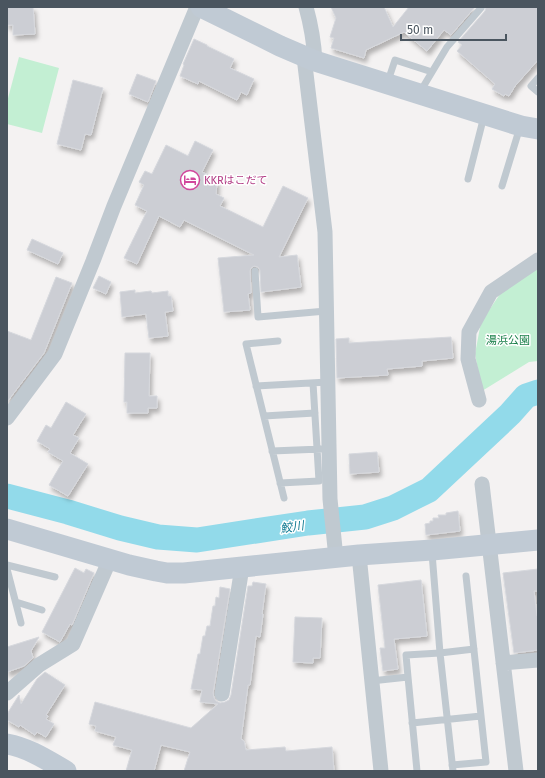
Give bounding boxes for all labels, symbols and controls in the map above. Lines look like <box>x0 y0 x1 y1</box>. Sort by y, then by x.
scale bar <box>401 16 506 42</box>
text: 50 m <box>407 23 433 37</box>
hotel icon: KKRはこだて <box>179 169 201 191</box>
place label: KKRはこだて <box>204 174 268 187</box>
park label: 湯浜公園 <box>486 334 530 347</box>
water label: 鮫川 <box>279 518 307 536</box>

